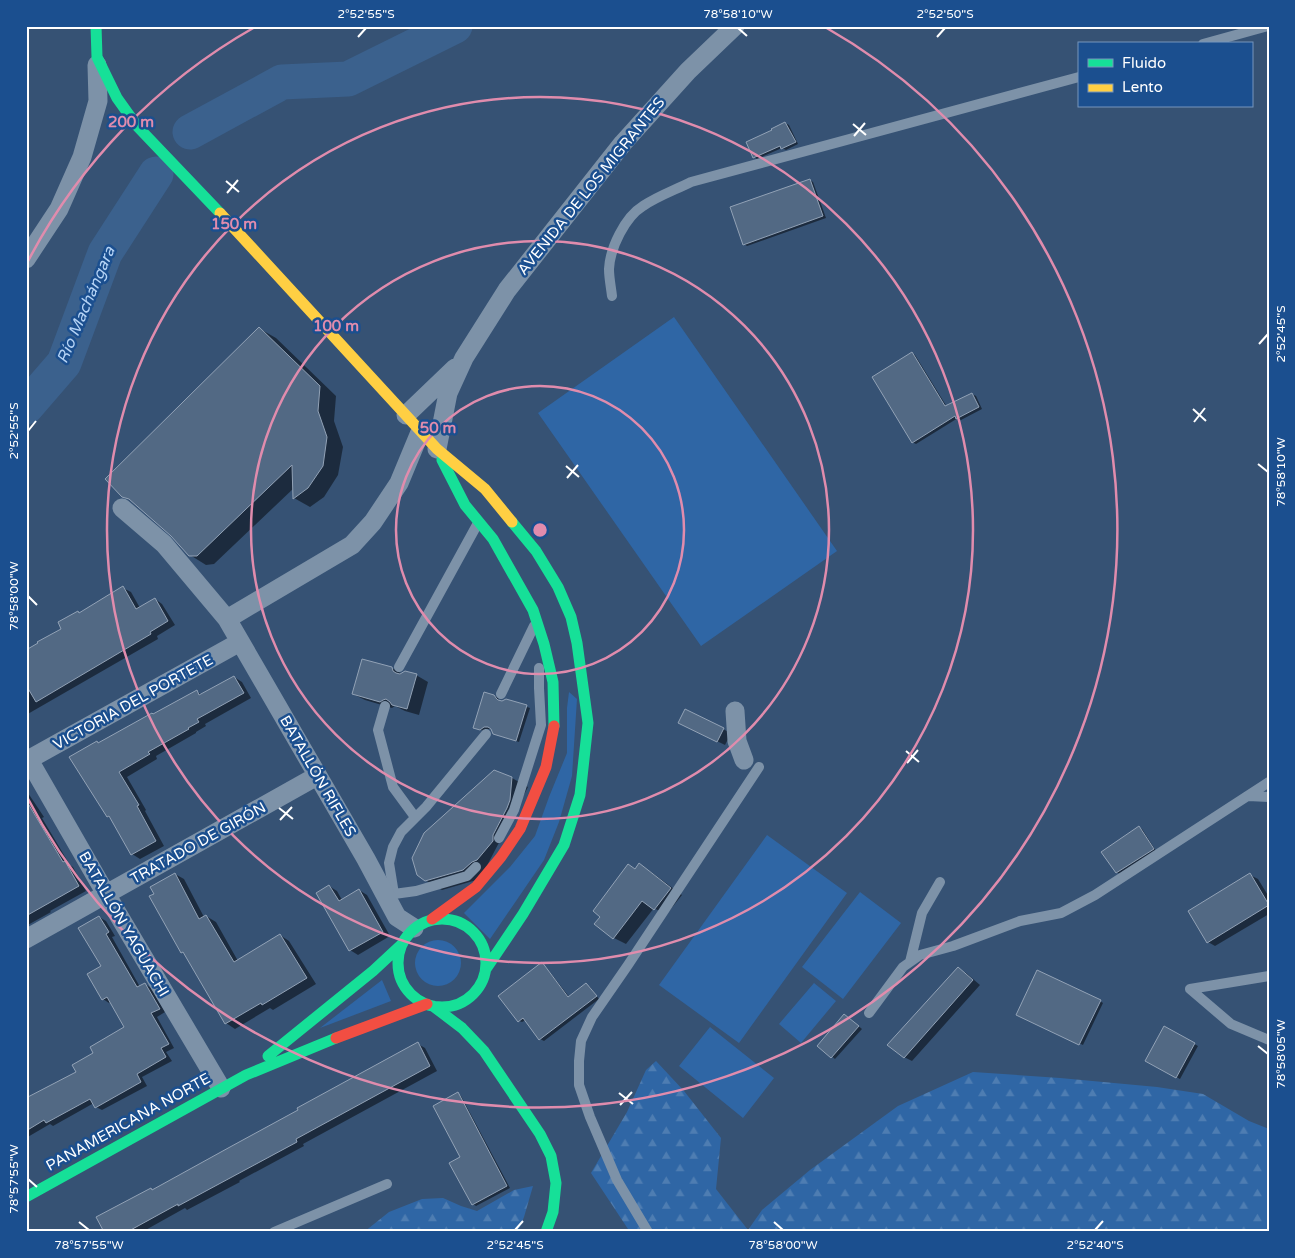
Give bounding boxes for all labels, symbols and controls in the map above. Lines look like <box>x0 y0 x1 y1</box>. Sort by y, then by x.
text: 2°52'55"S <box>337 7 395 21</box>
text: 78°58'10"W <box>703 7 773 21</box>
text: 2°52'50"S <box>916 7 974 21</box>
legend <box>1078 42 1252 108</box>
text: Fluido <box>1122 54 1166 72</box>
text: Lento <box>1122 78 1163 96</box>
street label: AVENIDA DE LOS MIGRANTES <box>514 93 668 279</box>
text: 200 m <box>108 113 154 131</box>
text: 150 m <box>211 215 257 233</box>
water label: Río Machángara <box>52 243 120 366</box>
text: 2°52'45"S <box>1274 305 1288 363</box>
text: 100 m <box>313 317 359 335</box>
text: 2°52'55"S <box>7 402 21 460</box>
text: 50 m <box>420 419 456 437</box>
text: 78°58'10"W <box>1274 437 1288 507</box>
centre of rings <box>531 521 549 539</box>
text: 78°58'00"W <box>7 561 21 631</box>
street label: VICTORIA DEL PORTETE <box>50 651 216 753</box>
street label: BATALLÓN RIFLES <box>276 712 360 840</box>
street label: TRATADO DE GIRÓN <box>127 798 269 888</box>
street label: BATALLÓN YAGUACHI <box>75 848 173 1000</box>
text: 78°58'05"W <box>1274 1019 1288 1089</box>
street label: PANAMERICANA NORTE <box>43 1069 213 1175</box>
text: 78°57'55"W <box>7 1144 21 1214</box>
text: 78°57'55"W <box>54 1238 124 1252</box>
text: 2°52'45"S <box>486 1238 544 1252</box>
text: 78°58'00"W <box>748 1238 818 1252</box>
text: 2°52'40"S <box>1066 1238 1124 1252</box>

